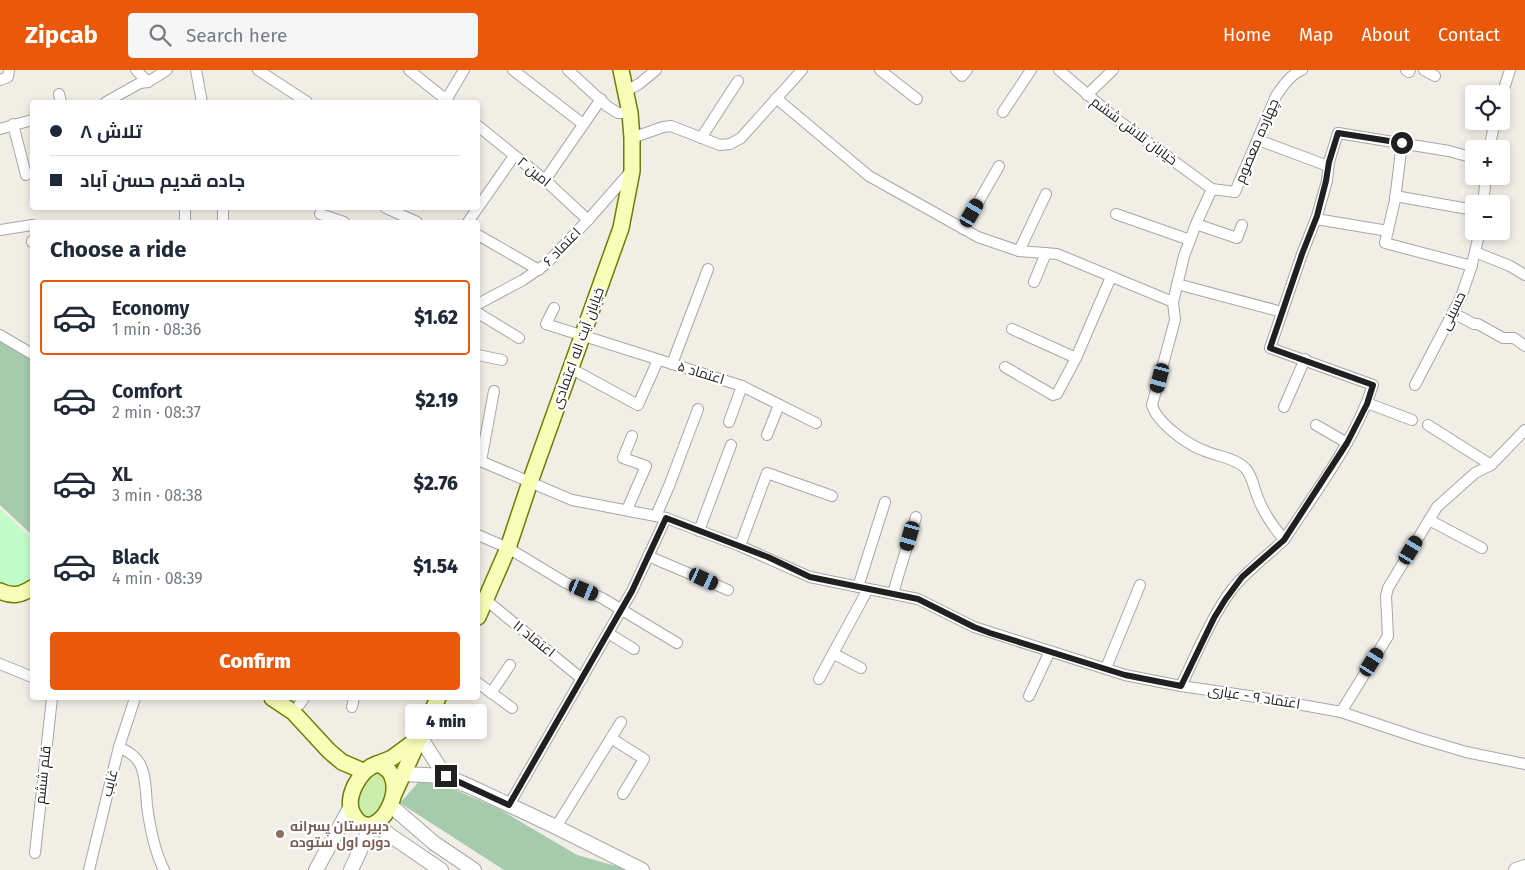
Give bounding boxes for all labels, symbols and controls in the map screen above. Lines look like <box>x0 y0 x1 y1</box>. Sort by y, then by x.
search box <box>128 13 478 58</box>
text: Zipcab <box>25 21 98 49</box>
icon: search <box>146 21 174 49</box>
text: Search here <box>186 24 287 47</box>
text: Home <box>1223 24 1271 46</box>
text: Map <box>1299 24 1333 46</box>
text: About <box>1361 24 1410 46</box>
text: Contact <box>1438 24 1500 46</box>
map controls <box>1465 85 1510 240</box>
button: locate <box>1465 85 1510 130</box>
street label: خیابان تلاش ششم <box>1087 93 1180 170</box>
street label: چهارده معصوم <box>1232 96 1283 186</box>
text: تلاش ۸ <box>80 120 142 143</box>
route start <box>1391 132 1413 154</box>
button: + <box>1465 140 1510 185</box>
street label: امین ۲ <box>514 154 554 190</box>
text: جاده قدیم حسن آباد <box>80 169 245 192</box>
button: − <box>1465 195 1510 240</box>
car <box>958 196 985 230</box>
street label: اعتماد ۶ <box>540 224 584 270</box>
text: Choose a ride <box>50 236 186 263</box>
street label: خیابان آیت اله اعتمادی <box>548 285 608 411</box>
street label: حسینی <box>1437 289 1469 333</box>
icon: car <box>52 295 97 340</box>
text: Economy <box>112 297 189 320</box>
text: $1.62 <box>414 306 458 329</box>
text: 1 min · 08:36 <box>112 320 201 339</box>
street label: اعتماد ۵ <box>676 358 726 388</box>
car <box>1148 362 1171 394</box>
icon: car <box>52 378 97 423</box>
text: Comfort <box>112 380 182 403</box>
text: $2.19 <box>415 389 458 412</box>
text: 2 min · 08:37 <box>112 403 201 422</box>
icon: car <box>52 461 97 506</box>
text: XL <box>112 463 133 486</box>
text: $2.76 <box>414 472 458 495</box>
text: 3 min · 08:38 <box>112 486 203 505</box>
car <box>898 520 921 552</box>
car <box>1396 533 1425 567</box>
icon: car <box>52 544 97 589</box>
text: Black <box>112 546 159 569</box>
text: $1.54 <box>413 555 458 578</box>
car <box>687 566 720 592</box>
text: 4 min · 08:39 <box>112 569 203 588</box>
car <box>567 577 600 603</box>
street label: اعتماد ۱۱ <box>510 617 558 661</box>
button: Confirm <box>50 632 460 690</box>
car <box>1357 645 1386 679</box>
street label: اعتماد ۹ - عیاری <box>1207 681 1301 713</box>
callout: 4 min <box>405 704 487 738</box>
text: 4 min <box>426 712 466 731</box>
street label: قلم ششم <box>31 745 56 805</box>
route end <box>435 765 457 787</box>
street label: غایب <box>98 768 122 798</box>
place label: دبیرستان پسرانه دوره اول ستوده <box>290 818 390 851</box>
marker: دبیرستان پسرانه دوره اول ستوده <box>274 828 286 840</box>

